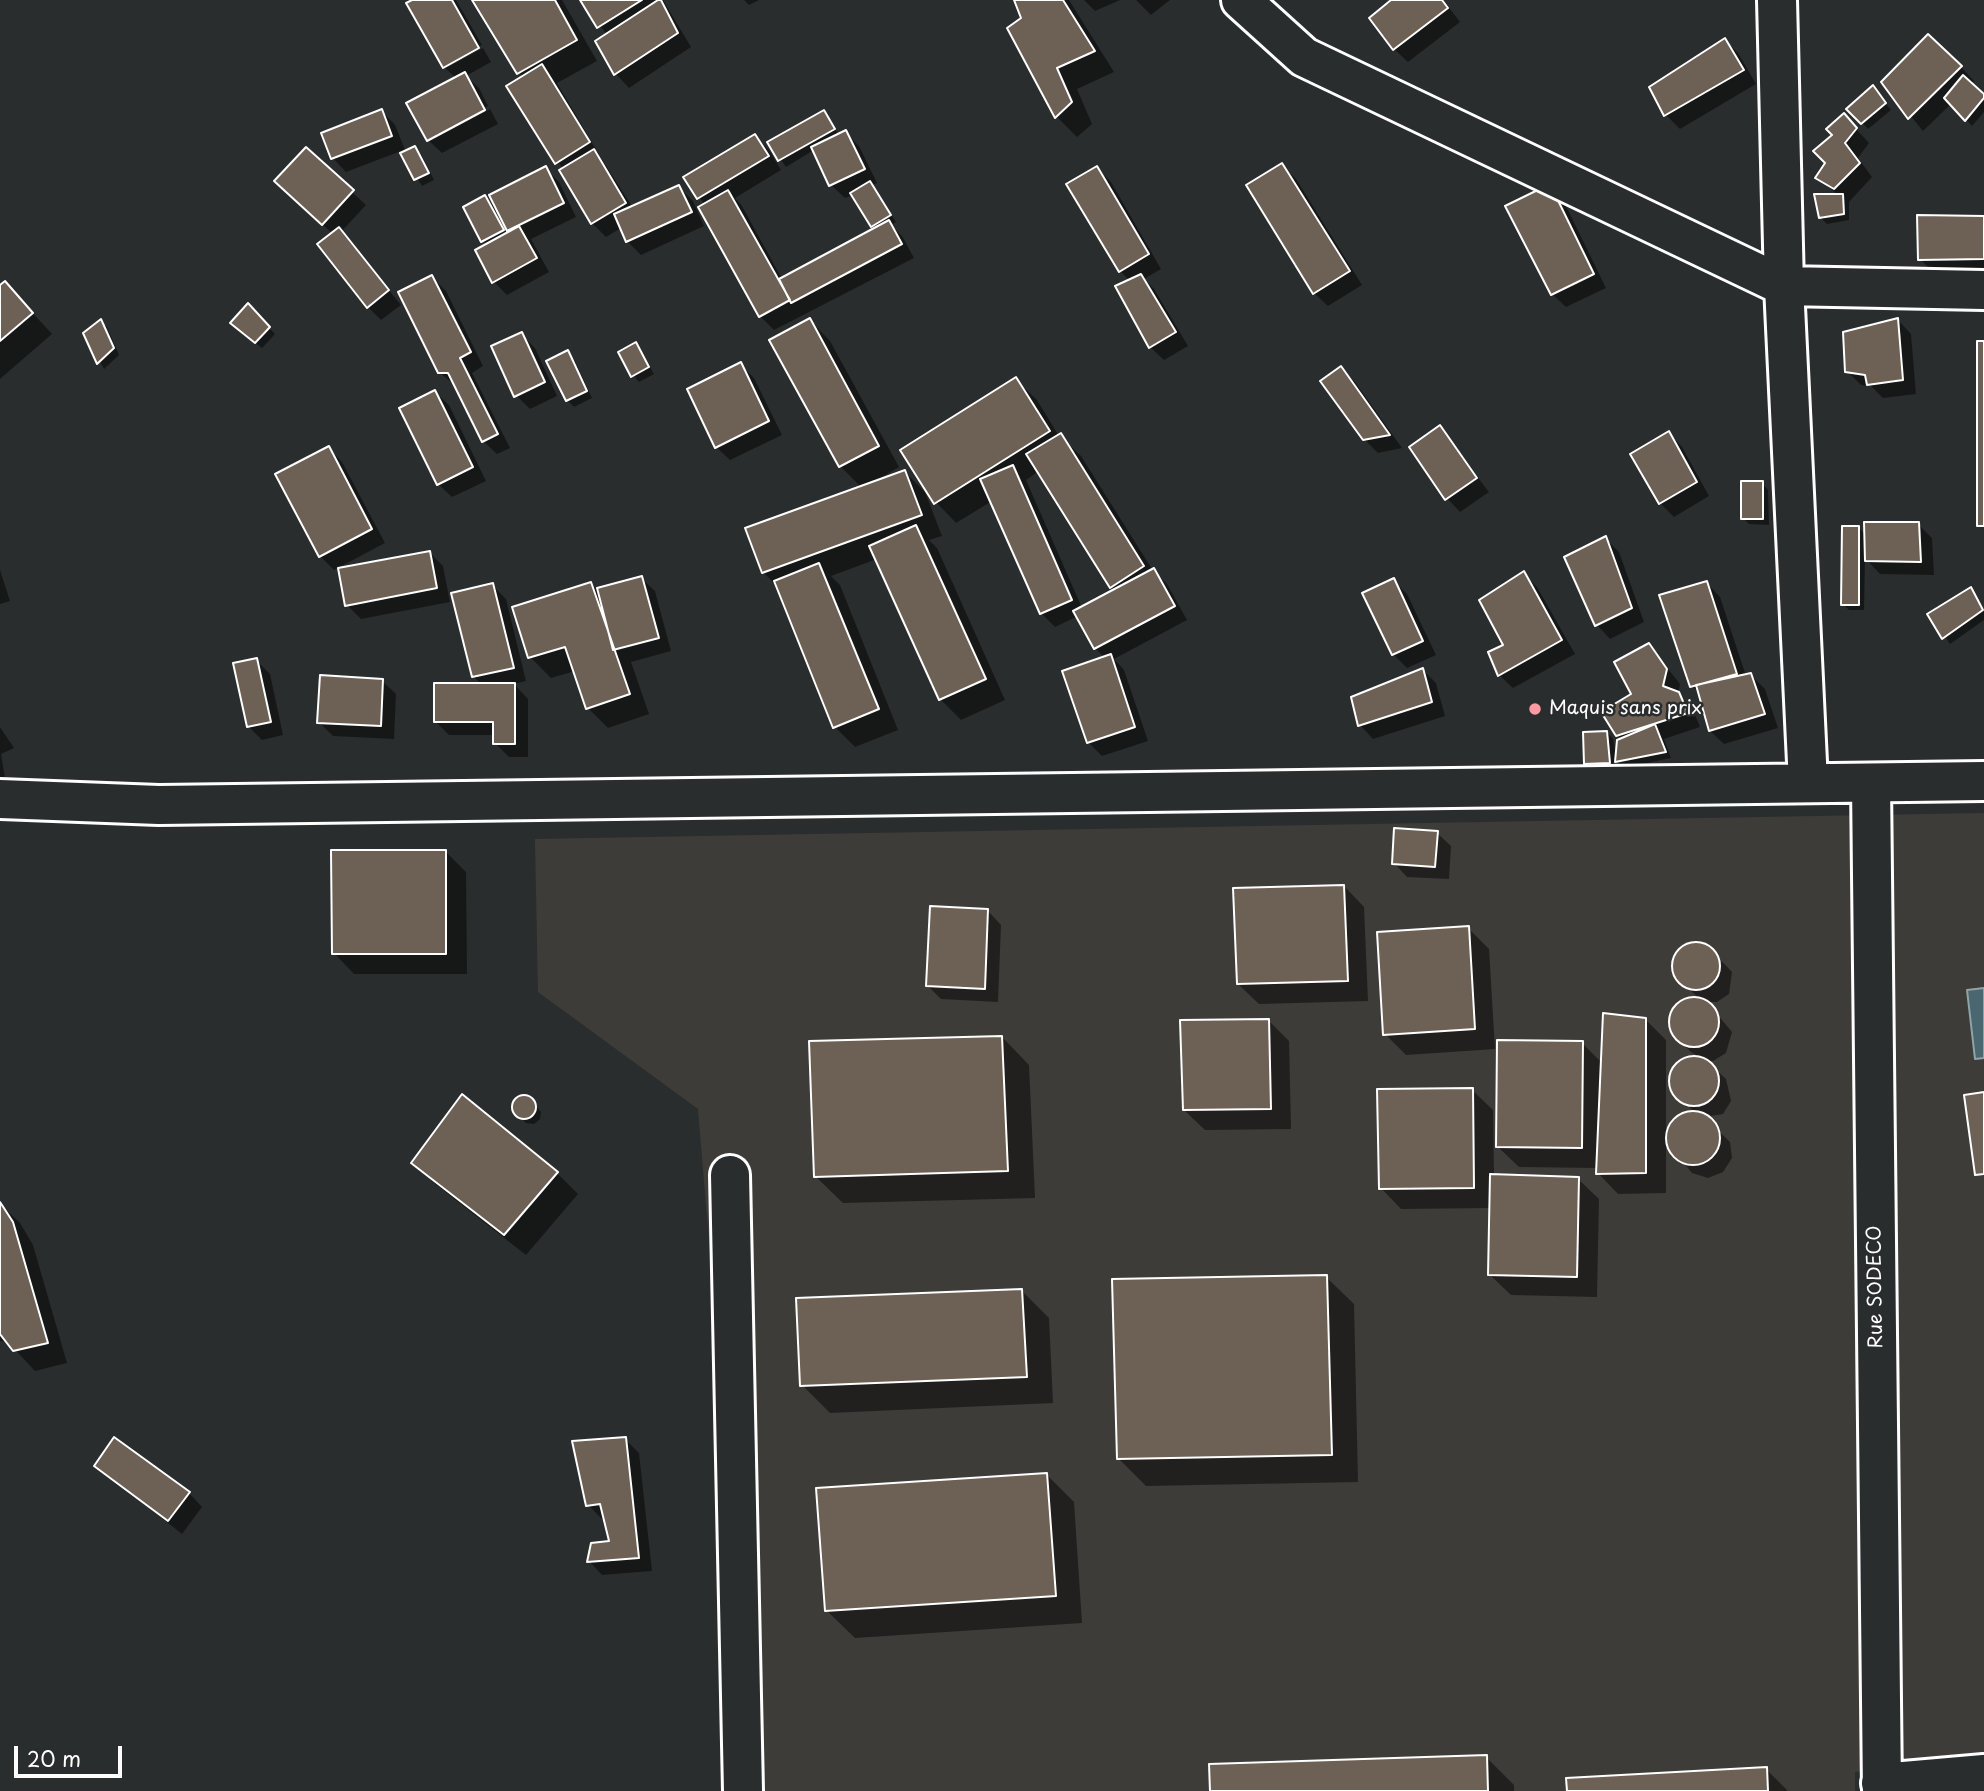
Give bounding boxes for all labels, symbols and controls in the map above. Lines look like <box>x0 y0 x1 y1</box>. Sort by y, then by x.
place label: Maquis sans prix <box>1549 698 1702 720</box>
marker: Maquis sans prix <box>1527 701 1543 717</box>
street label: Rue SODECO <box>1864 1225 1888 1349</box>
scale bar <box>18 1732 126 1776</box>
text: 20 m <box>27 1742 81 1774</box>

